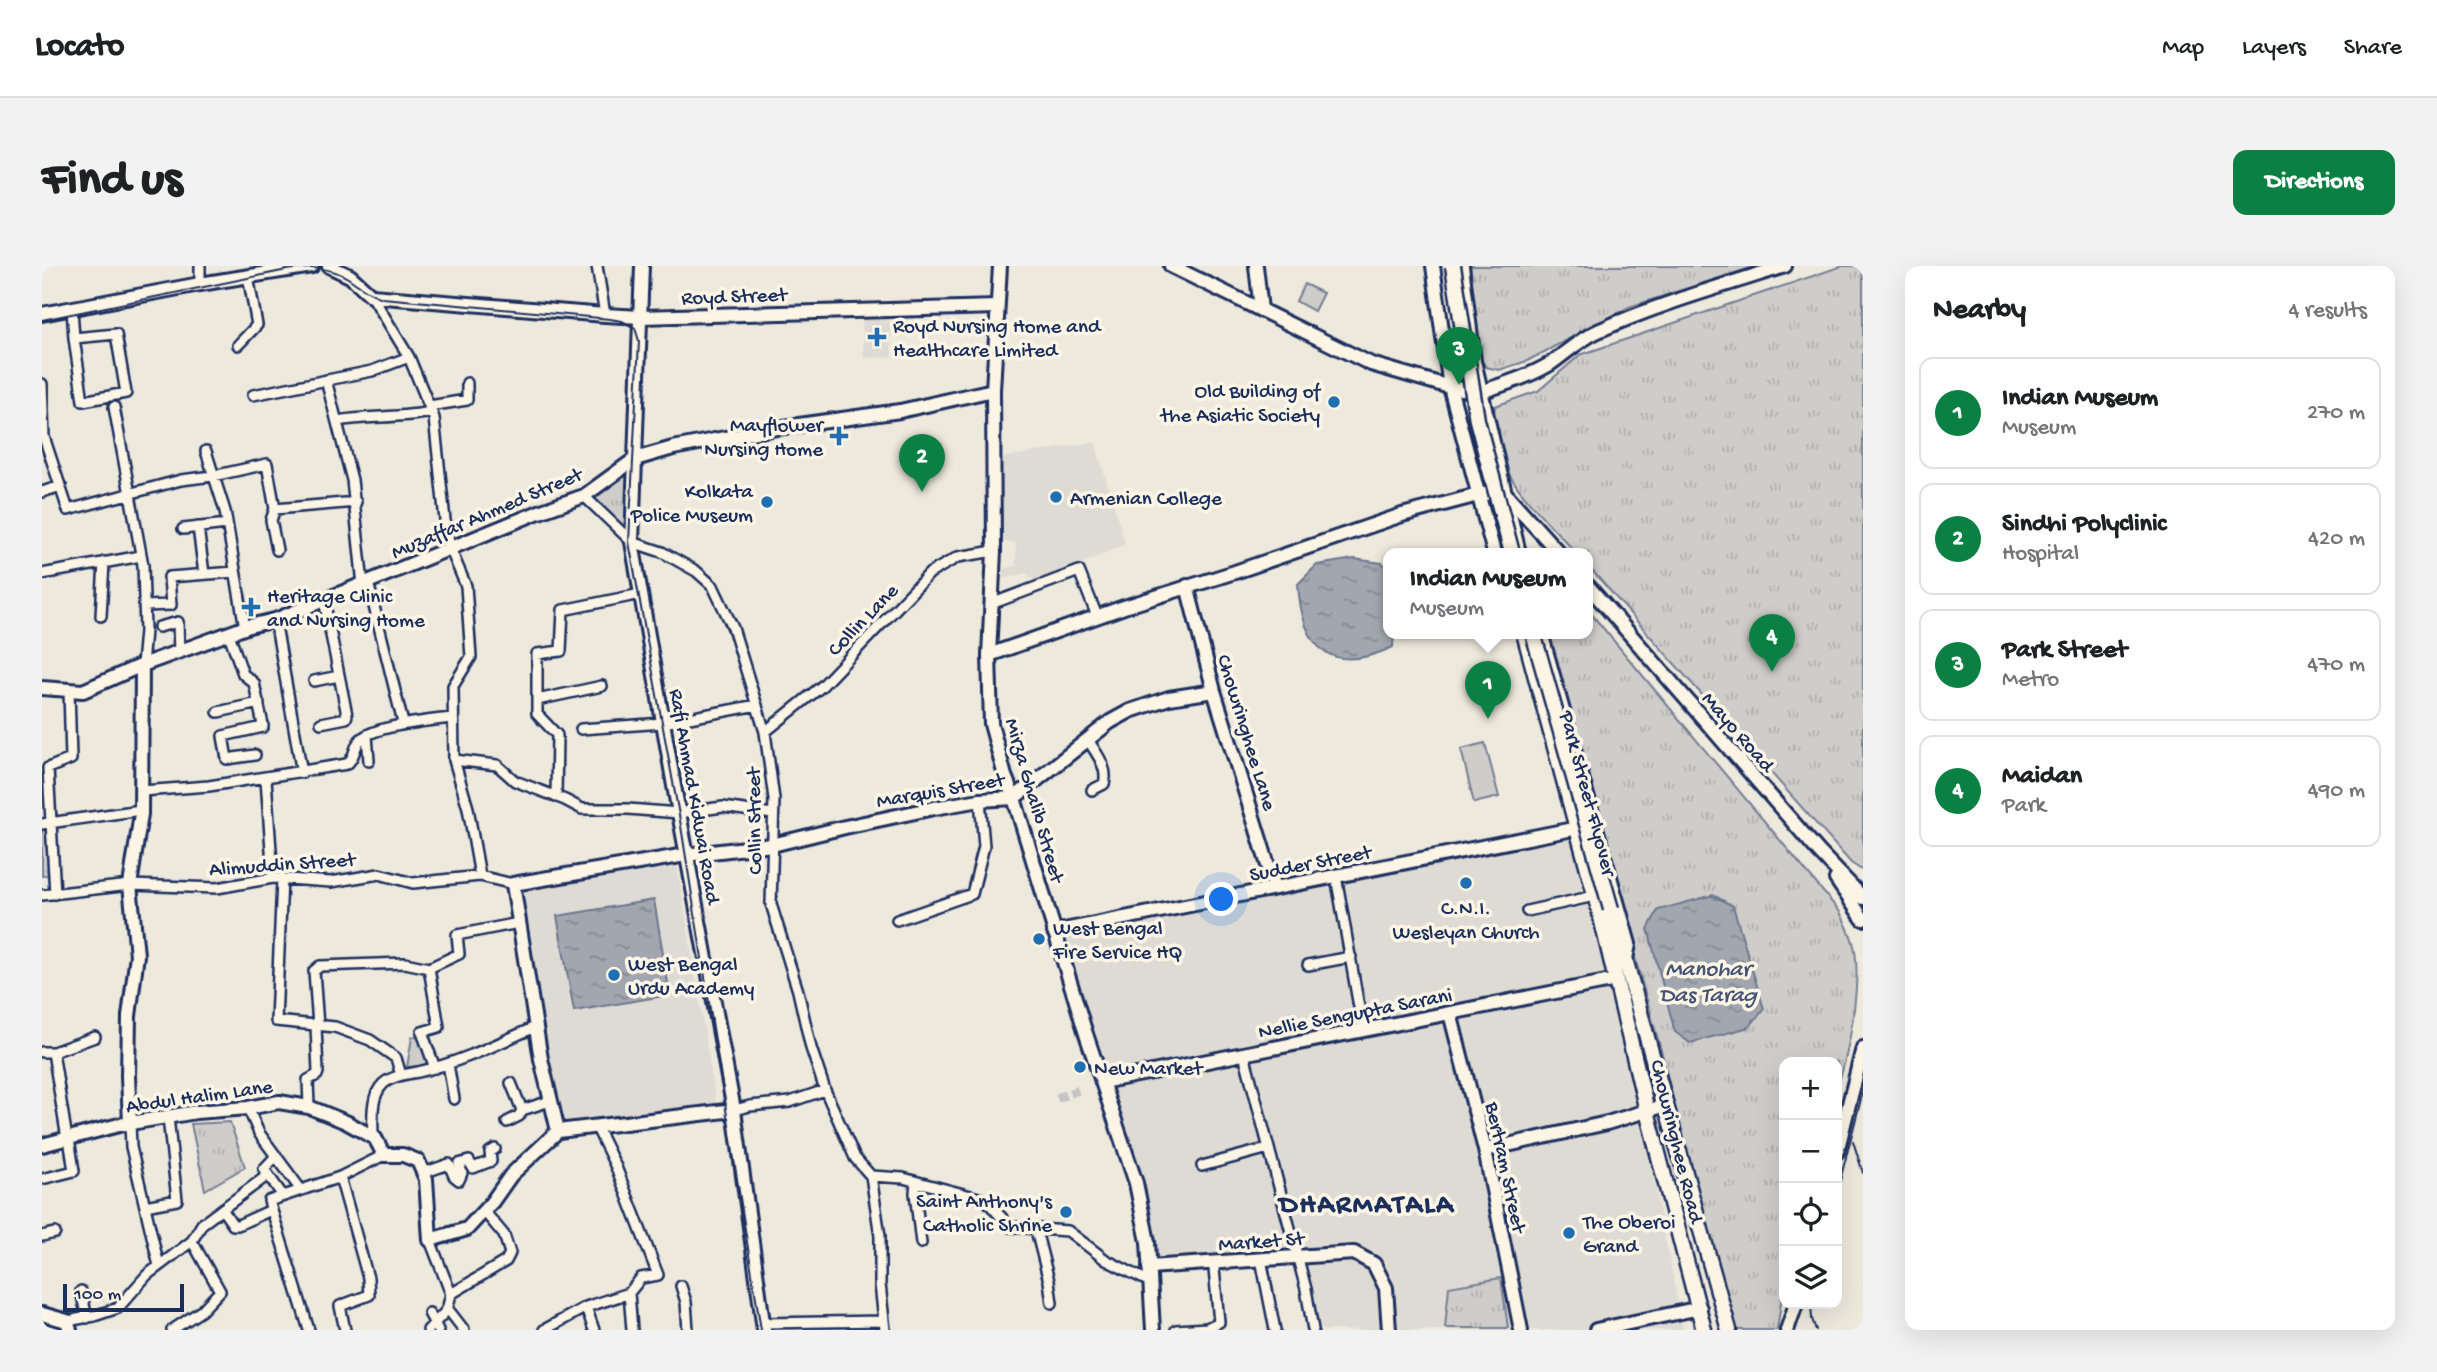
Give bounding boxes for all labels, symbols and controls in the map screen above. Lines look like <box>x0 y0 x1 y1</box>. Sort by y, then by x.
text: Locato <box>35 29 124 67</box>
text: Map <box>2162 34 2204 63</box>
text: Layers <box>2242 34 2306 63</box>
text: Share <box>2344 34 2402 63</box>
button: Directions <box>2233 150 2395 215</box>
text: Find us <box>42 153 182 211</box>
street label: Royd Street <box>681 284 790 313</box>
text: Nearby <box>1933 294 2026 329</box>
text: 4 results <box>2288 298 2367 325</box>
place label: Royd Nursing Home and Healthcare Limited <box>893 316 1102 365</box>
marker: Royd Nursing Home and Healthcare Limited <box>867 327 887 347</box>
pin: 3 <box>1436 327 1482 385</box>
place label: Old Building of the Asiatic Society <box>1159 381 1322 430</box>
text: Indian Museum <box>2002 384 2158 415</box>
marker: Old Building of the Asiatic Society <box>1326 394 1342 410</box>
text: 1 <box>1953 400 1963 427</box>
text: 270 m <box>2307 400 2365 427</box>
place label: Mayflower Nursing Home <box>704 415 825 464</box>
text: Museum <box>2002 415 2076 442</box>
marker: Mayflower Nursing Home <box>829 426 849 446</box>
pin: 2 <box>899 434 945 492</box>
street label: Muzaffar Ahmed Street <box>388 463 589 567</box>
place label: Kolkata Police Museum <box>630 481 754 530</box>
place label: Armenian College <box>1070 488 1223 513</box>
marker: Armenian College <box>1048 489 1064 505</box>
marker: Kolkata Police Museum <box>759 494 775 510</box>
text: Sindhi Polyclinic <box>2002 510 2166 541</box>
text: 2 <box>1952 526 1964 553</box>
text: 420 m <box>2308 526 2365 553</box>
text: Hospital <box>2002 541 2079 568</box>
popup <box>1383 548 1593 639</box>
text: Indian Museum <box>1410 565 1566 596</box>
street label: Collin Lane <box>824 579 906 663</box>
place label: Heritage Clinic and Nursing Home <box>267 586 426 635</box>
text: Museum <box>1410 596 1484 623</box>
marker: Heritage Clinic and Nursing Home <box>241 597 261 617</box>
pin: 4 <box>1749 614 1795 672</box>
text: Park Street <box>2002 636 2127 667</box>
street label: Chowringhee Lane <box>1209 652 1281 815</box>
text: 3 <box>1952 652 1964 679</box>
text: 470 m <box>2307 652 2365 679</box>
pin: 1 <box>1465 661 1511 719</box>
text: Metro <box>2002 667 2059 694</box>
street label: Rafi Ahmad Kidwai Road <box>661 687 724 908</box>
street label: Mayo Road <box>1695 688 1779 780</box>
street label: Park Street Flyover <box>1551 708 1620 881</box>
street label: Mirza Ghalib Street <box>997 716 1069 888</box>
text: Maidan <box>2002 762 2082 793</box>
street label: Collin Street <box>743 765 770 875</box>
street label: Marquis Street <box>875 768 1009 816</box>
text: 4 <box>1953 778 1963 805</box>
text: 490 m <box>2308 778 2365 805</box>
text: Park <box>2002 793 2046 820</box>
street label: Sudder Street <box>1248 841 1376 889</box>
street label: Alimuddin Street <box>208 849 359 884</box>
marker: C.N.I. Wesleyan Church <box>1458 875 1474 891</box>
your location <box>1204 882 1238 916</box>
place label: C.N.I. Wesleyan Church <box>1392 898 1540 947</box>
place label: West Bengal Fire Service HQ <box>1052 918 1182 967</box>
marker: West Bengal Fire Service HQ <box>1031 931 1047 947</box>
place label: West Bengal Urdu Academy <box>628 954 754 1003</box>
water label: Manohar Das Tarag <box>1659 957 1759 1010</box>
marker: West Bengal Urdu Academy <box>606 967 622 983</box>
street label: Nellie Sengupta Sarani <box>1257 984 1455 1047</box>
map controls <box>1779 1057 1842 1309</box>
button: + <box>1779 1057 1842 1120</box>
place label: New Market <box>1094 1058 1205 1083</box>
street label: Chowringhee Road <box>1642 1058 1707 1228</box>
marker: New Market <box>1072 1059 1088 1075</box>
street label: Abdul Halim Lane <box>124 1076 276 1121</box>
street label: Bertram Street <box>1477 1099 1530 1238</box>
button: − <box>1779 1120 1842 1183</box>
button: locate <box>1779 1183 1842 1246</box>
district label: DHARMATALA <box>1276 1190 1455 1223</box>
place label: Saint Anthony's Catholic Shrine <box>916 1191 1053 1240</box>
marker: Saint Anthony's Catholic Shrine <box>1058 1204 1074 1220</box>
place label: The Oberoi Grand <box>1582 1212 1676 1261</box>
marker: The Oberoi Grand <box>1561 1225 1577 1241</box>
street label: Market St <box>1218 1228 1307 1259</box>
button: layers <box>1779 1246 1842 1309</box>
scale bar <box>63 1281 184 1313</box>
text: 100 m <box>74 1284 121 1307</box>

